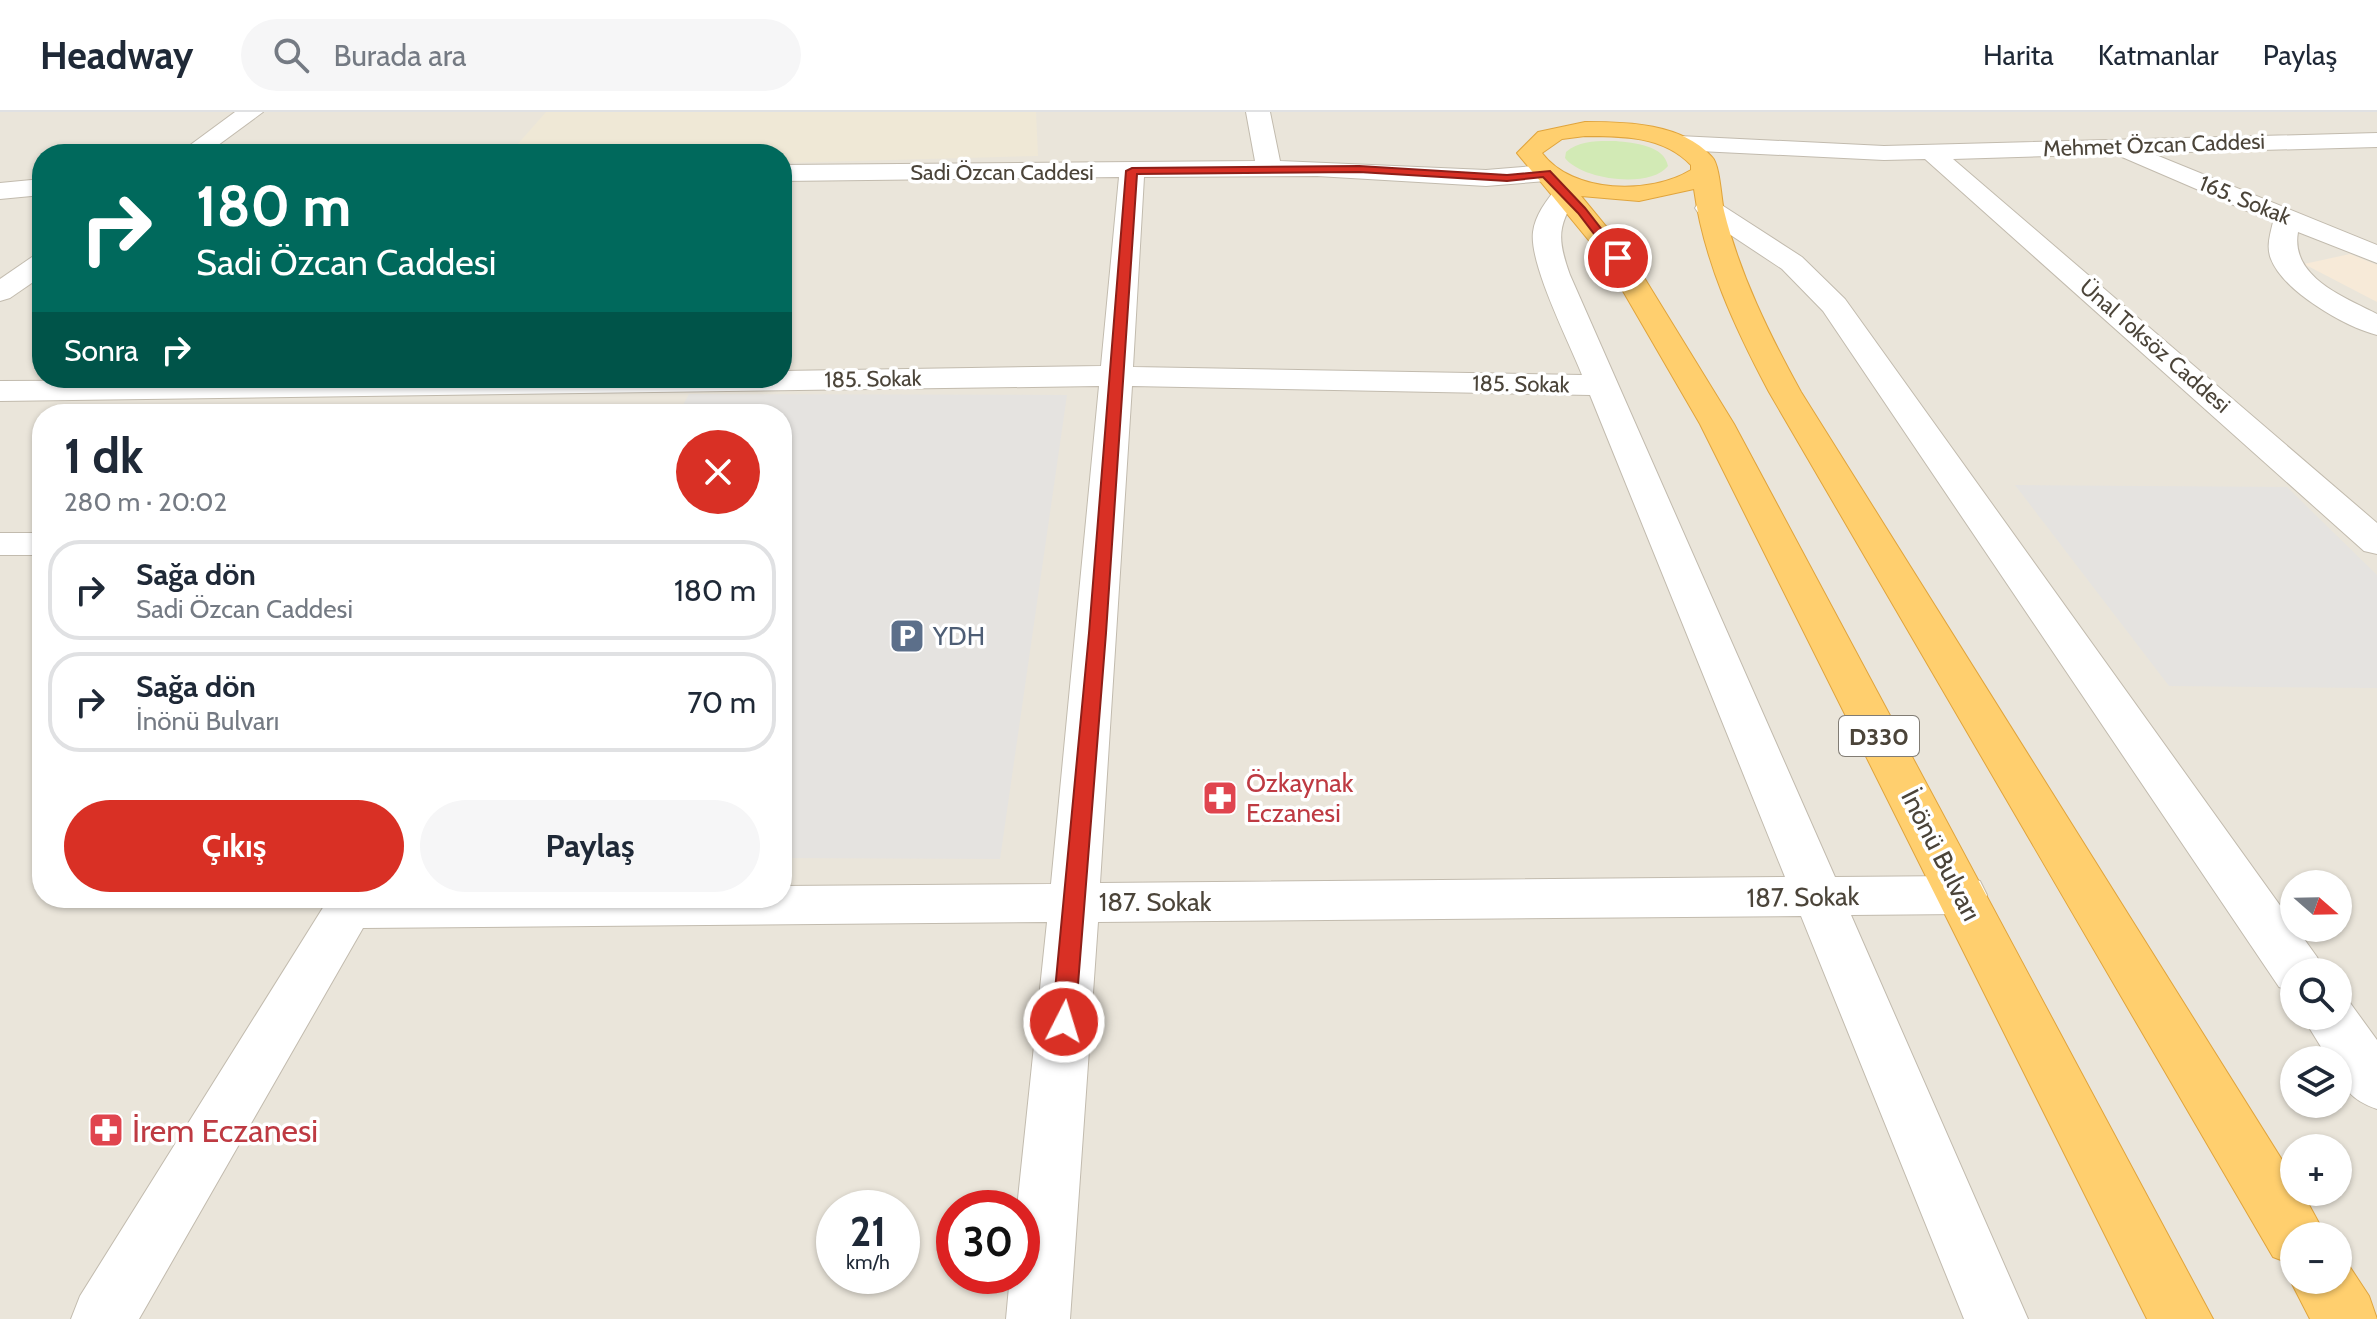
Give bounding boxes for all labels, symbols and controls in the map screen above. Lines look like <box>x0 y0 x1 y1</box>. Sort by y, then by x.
search box <box>241 19 801 91</box>
text: Headway <box>40 32 193 79</box>
icon: search <box>269 33 313 77</box>
text: Burada ara <box>333 37 466 74</box>
text: Harita <box>1983 38 2054 72</box>
text: Katmanlar <box>2098 38 2219 72</box>
text: Paylaş <box>2263 38 2337 72</box>
street label: Mehmet Özcan Caddesi <box>2043 128 2265 162</box>
street label: Sadi Özcan Caddesi <box>910 159 1094 186</box>
street label: 165. Sokak <box>2195 169 2295 231</box>
text: 180 m <box>196 172 351 240</box>
icon: right <box>64 176 168 280</box>
pin <box>1584 224 1652 292</box>
icon: arrive <box>1596 236 1640 280</box>
text: Sadi Özcan Caddesi <box>196 240 496 284</box>
street label: Ünal Toksöz Caddesi <box>2074 273 2236 419</box>
icon: right <box>154 328 198 372</box>
text: Sonra <box>64 332 138 369</box>
street label: 185. Sokak <box>824 365 922 393</box>
street label: 185. Sokak <box>1472 370 1570 398</box>
text: 1 dk <box>64 427 143 485</box>
button: close <box>676 430 760 514</box>
text: 280 m · 20:02 <box>64 486 227 518</box>
text: Sağa dön <box>136 556 256 593</box>
icon: right <box>68 568 112 612</box>
text: 180 m <box>674 572 756 609</box>
text: Sadi Özcan Caddesi <box>136 593 353 625</box>
parking icon: YDH <box>888 617 926 655</box>
place label: YDH <box>932 620 985 652</box>
text: Sağa dön <box>136 668 256 705</box>
icon: right <box>68 680 112 724</box>
text: 70 m <box>687 684 756 721</box>
text: İnönü Bulvarı <box>136 705 279 737</box>
road number: D330 <box>1839 716 1919 756</box>
place label: Özkaynak Eczanesi <box>1246 767 1354 829</box>
pharmacy icon: Özkaynak Eczanesi <box>1201 779 1239 817</box>
street label: İnönü Bulvarı <box>1894 784 1988 926</box>
button: Çıkış <box>64 800 404 892</box>
button: Paylaş <box>420 800 760 892</box>
north arrow <box>2280 870 2352 942</box>
map controls <box>2280 870 2352 1294</box>
street label: 187. Sokak <box>1746 880 1860 914</box>
street label: 187. Sokak <box>1099 886 1212 918</box>
button: search <box>2280 958 2352 1030</box>
position arrow <box>1022 980 1106 1064</box>
button: layers <box>2280 1046 2352 1118</box>
pharmacy icon: İrem Eczanesi <box>87 1111 125 1149</box>
place label: İrem Eczanesi <box>132 1111 318 1150</box>
button: + <box>2280 1134 2352 1206</box>
speed limit sign: 30 <box>936 1190 1040 1294</box>
text: 21 <box>850 1207 886 1256</box>
button: − <box>2280 1222 2352 1294</box>
text: km/h <box>846 1250 890 1274</box>

